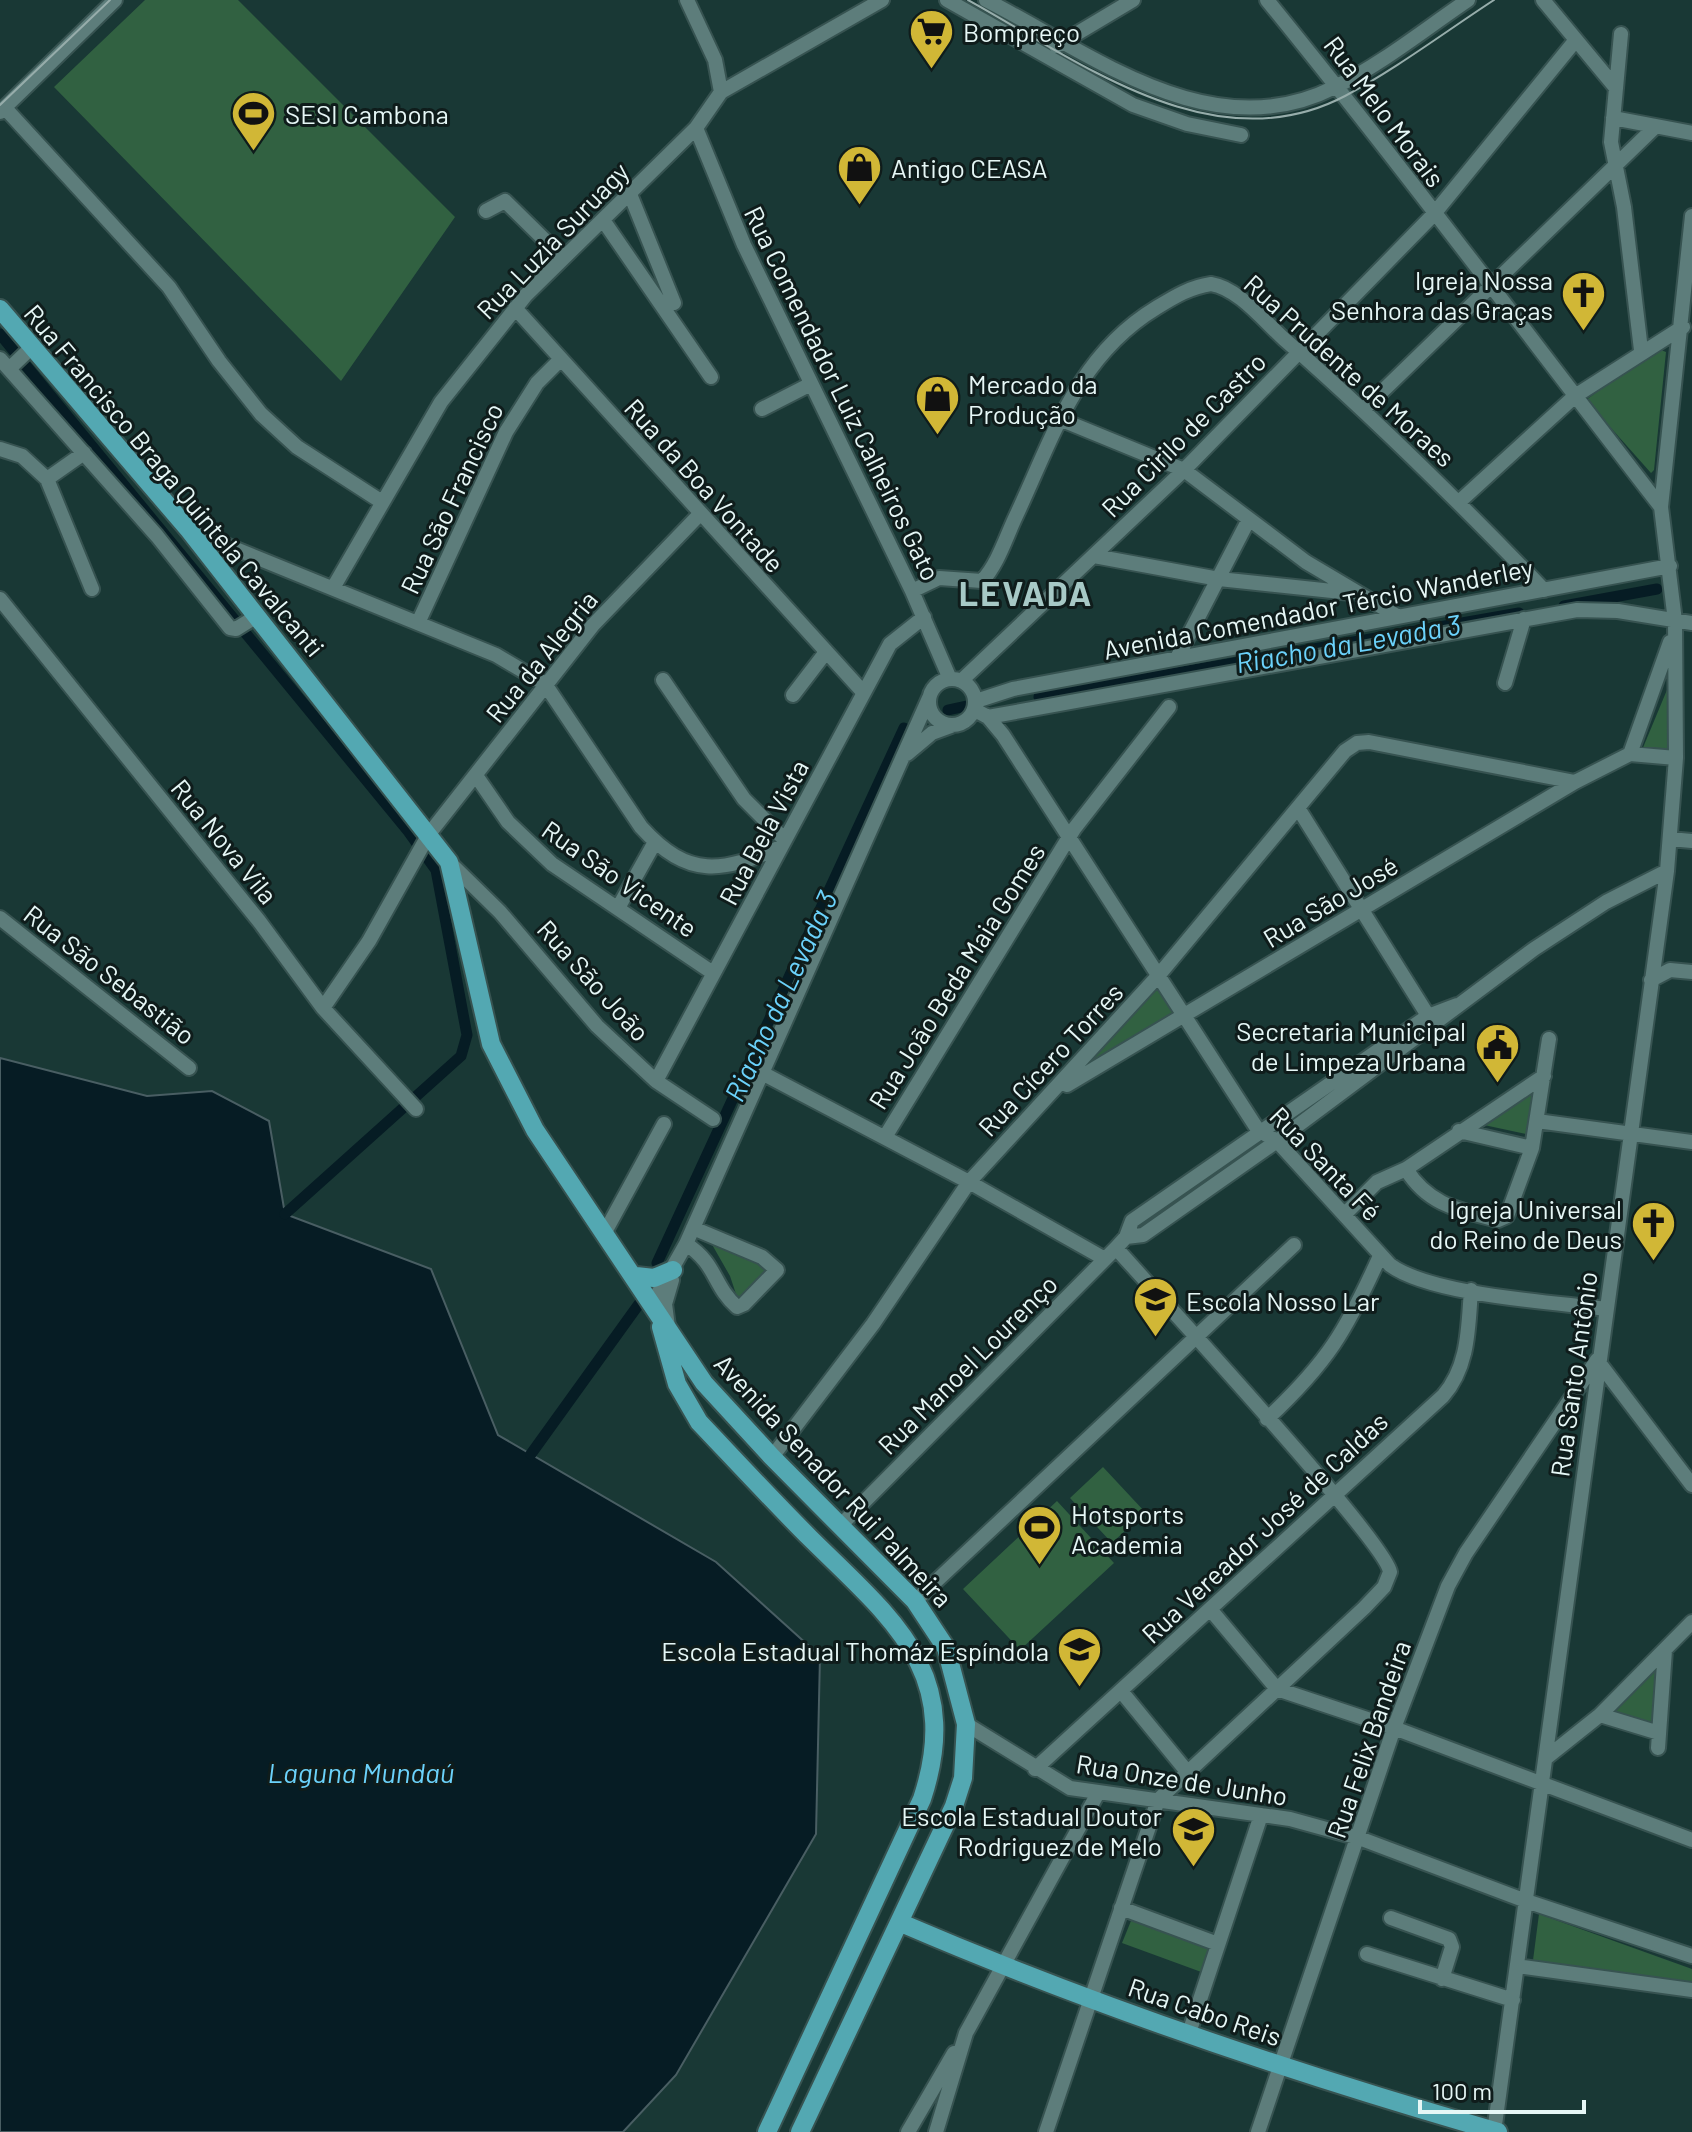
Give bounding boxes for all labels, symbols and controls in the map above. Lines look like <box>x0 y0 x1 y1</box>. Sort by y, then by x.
supermarket icon: Bompreço <box>908 7 956 70</box>
place label: Bompreço <box>963 16 1080 47</box>
street label: Rua Melo Morais <box>1318 30 1452 192</box>
sports icon: SESI Cambona <box>230 89 278 152</box>
place label: SESI Cambona <box>285 98 449 129</box>
shop icon: Antigo CEASA <box>836 143 884 206</box>
place label: Antigo CEASA <box>891 152 1048 183</box>
street label: Rua Luzia Suruagy <box>469 155 635 325</box>
street label: Rua Comendador Luiz Calheiros Gato <box>739 201 947 585</box>
place label: Igreja Nossa Senhora das Graças <box>1331 264 1553 325</box>
street label: Rua Prudente de Moraes <box>1238 267 1462 473</box>
church icon: Igreja Nossa Senhora das Graças <box>1560 270 1608 333</box>
street label: Rua Francisco Braga Quintela Cavalcanti <box>18 298 332 662</box>
street label: Rua Cirilo de Castro <box>1094 345 1272 523</box>
place label: Mercado da Produção <box>968 368 1098 429</box>
shop icon: Mercado da Produção <box>913 374 961 437</box>
street label: Rua da Boa Vontade <box>619 392 791 578</box>
street label: Rua São Francisco <box>393 398 509 598</box>
street label: Avenida Comendador Tércio Wanderley <box>1101 551 1535 665</box>
district label: LEVADA <box>959 572 1093 613</box>
street label: Rua da Alegria <box>479 584 603 728</box>
water label: Riacho da Levada 3 <box>1233 606 1463 680</box>
street label: Rua Bela Vista <box>712 754 814 910</box>
street label: Rua Nova Vila <box>165 772 285 910</box>
street label: Rua São Vicente <box>537 813 703 943</box>
street label: Rua João Beda Maia Gomes <box>861 837 1051 1115</box>
street label: Rua São José <box>1257 849 1403 953</box>
water label: Riacho da Levada 3 <box>716 886 844 1106</box>
street label: Rua São Sebastião <box>18 898 202 1050</box>
street label: Rua São João <box>532 913 656 1047</box>
street label: Rua Cícero Torres <box>971 976 1129 1142</box>
place label: Secretaria Municipal de Limpeza Urbana <box>1236 1015 1466 1076</box>
public building icon: Secretaria Municipal de Limpeza Urbana <box>1473 1021 1521 1084</box>
street label: Rua Santa Fé <box>1264 1100 1388 1226</box>
place label: Igreja Universal do Reino de Deus <box>1429 1193 1622 1254</box>
church icon: Igreja Universal do Reino de Deus <box>1629 1199 1677 1262</box>
street label: Rua Manoel Lourenço <box>871 1268 1063 1460</box>
street label: Rua Santo Antônio <box>1543 1269 1603 1479</box>
school or university icon: Escola Nosso Lar <box>1131 1276 1179 1339</box>
place label: Escola Nosso Lar <box>1186 1285 1380 1316</box>
street label: Avenida Senador Rui Palmeira <box>709 1347 959 1613</box>
street label: Rua Vereador José de Caldas <box>1135 1405 1393 1649</box>
place label: Hotsports Academia <box>1071 1498 1184 1559</box>
sports icon: Hotsports Academia <box>1016 1504 1064 1567</box>
school or university icon: Escola Estadual Thomáz Espíndola <box>1056 1626 1104 1689</box>
place label: Escola Estadual Thomáz Espíndola <box>661 1635 1049 1666</box>
street label: Rua Felix Bandeira <box>1320 1636 1416 1842</box>
street label: Rua Onze de Junho <box>1074 1747 1290 1811</box>
water label: Laguna Mundaú <box>268 1755 454 1789</box>
place label: Escola Estadual Doutor Rodriguez de Melo <box>901 1800 1163 1861</box>
school or university icon: Escola Estadual Doutor Rodriguez de Melo <box>1169 1806 1217 1869</box>
street label: Rua Cabo Reis <box>1125 1970 1285 2052</box>
scale bar <box>1420 2064 1584 2114</box>
text: 100 m <box>1432 2076 1492 2105</box>

